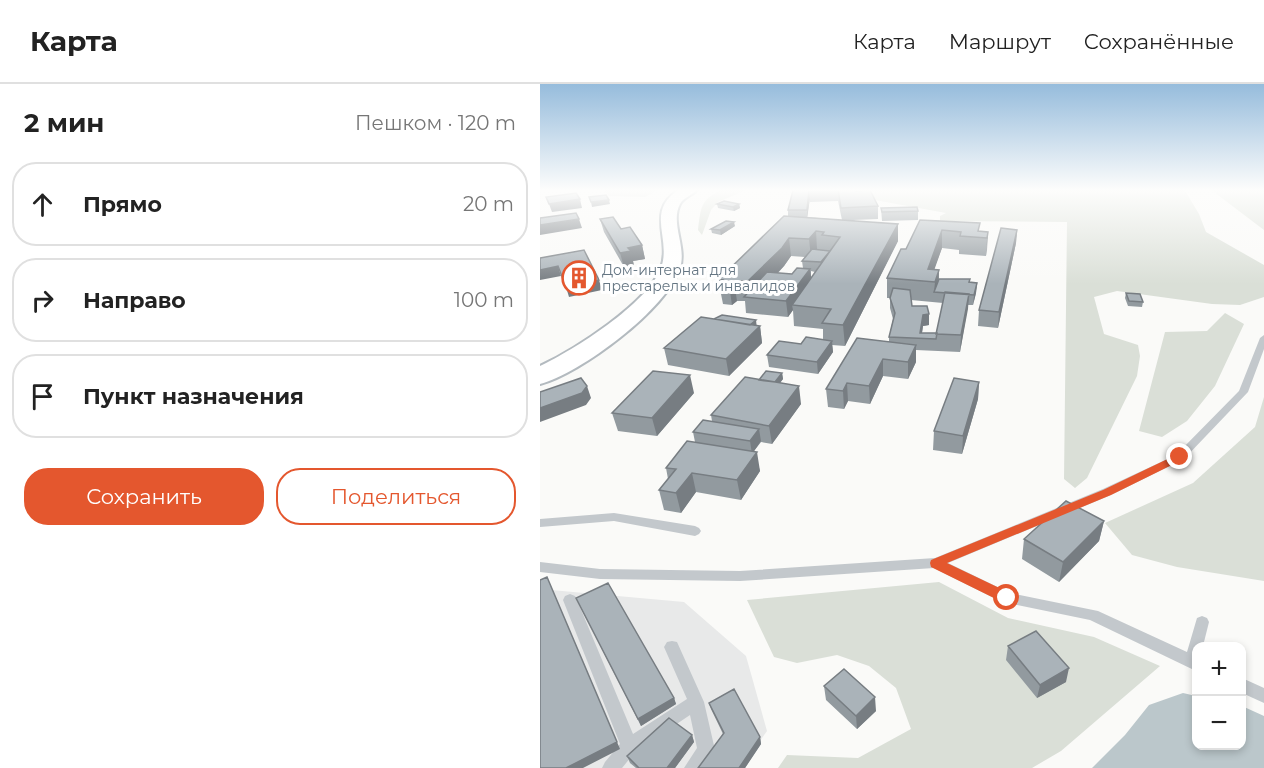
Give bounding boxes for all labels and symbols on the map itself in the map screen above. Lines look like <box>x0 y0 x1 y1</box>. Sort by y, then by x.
building icon: Дом-интернат для престарелых и инвалидов <box>561 260 597 296</box>
place label: Дом-интернат для престарелых и инвалидов <box>602 261 795 295</box>
route end <box>1166 443 1192 469</box>
route start <box>993 584 1019 610</box>

